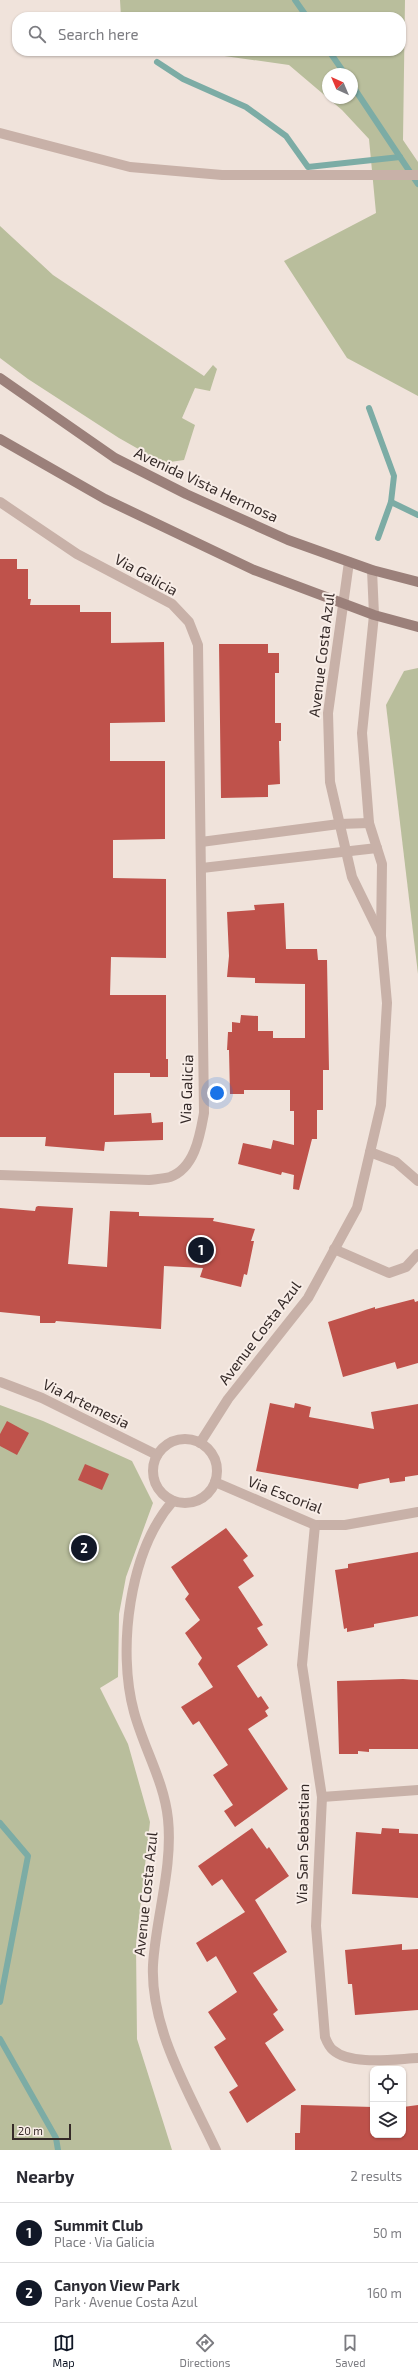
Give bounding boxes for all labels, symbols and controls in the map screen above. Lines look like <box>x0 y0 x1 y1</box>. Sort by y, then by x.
search box <box>12 12 406 56</box>
icon: search <box>26 23 48 45</box>
text: Search here <box>58 25 139 43</box>
north arrow <box>322 68 358 104</box>
street label: Avenida Vista Hermosa <box>132 443 281 525</box>
street label: Via Galicia <box>112 549 181 599</box>
street label: Avenue Costa Azul <box>304 591 338 718</box>
street label: Via Galicia <box>176 1054 196 1124</box>
your location <box>207 1083 227 1103</box>
pin: 1 <box>188 1235 214 1265</box>
street label: Avenue Costa Azul <box>214 1277 304 1388</box>
street label: Via Artemesia <box>40 1374 133 1432</box>
street label: Via Escorial <box>245 1472 326 1517</box>
pin: 2 <box>71 1533 97 1563</box>
street label: Via San Sebastian <box>292 1784 312 1904</box>
street label: Avenue Costa Azul <box>130 1830 161 1957</box>
map controls <box>370 2066 406 2138</box>
button: locate <box>370 2066 406 2102</box>
button: layers <box>370 2102 406 2138</box>
scale bar <box>12 2122 71 2141</box>
text: 20 m <box>18 2124 43 2137</box>
text: Nearby <box>16 2166 74 2186</box>
text: 2 results <box>350 2168 402 2184</box>
text: Summit Club <box>54 2216 143 2234</box>
text: 1 <box>26 2225 32 2241</box>
text: 50 m <box>373 2225 402 2241</box>
text: Place · Via Galicia <box>54 2234 155 2250</box>
text: Canyon View Park <box>54 2276 180 2294</box>
text: 2 <box>25 2285 33 2301</box>
text: 160 m <box>367 2285 402 2301</box>
text: Park · Avenue Costa Azul <box>54 2294 198 2310</box>
tab: Map <box>53 2332 75 2369</box>
tab: Directions <box>180 2332 230 2369</box>
tab: Saved <box>335 2332 366 2369</box>

